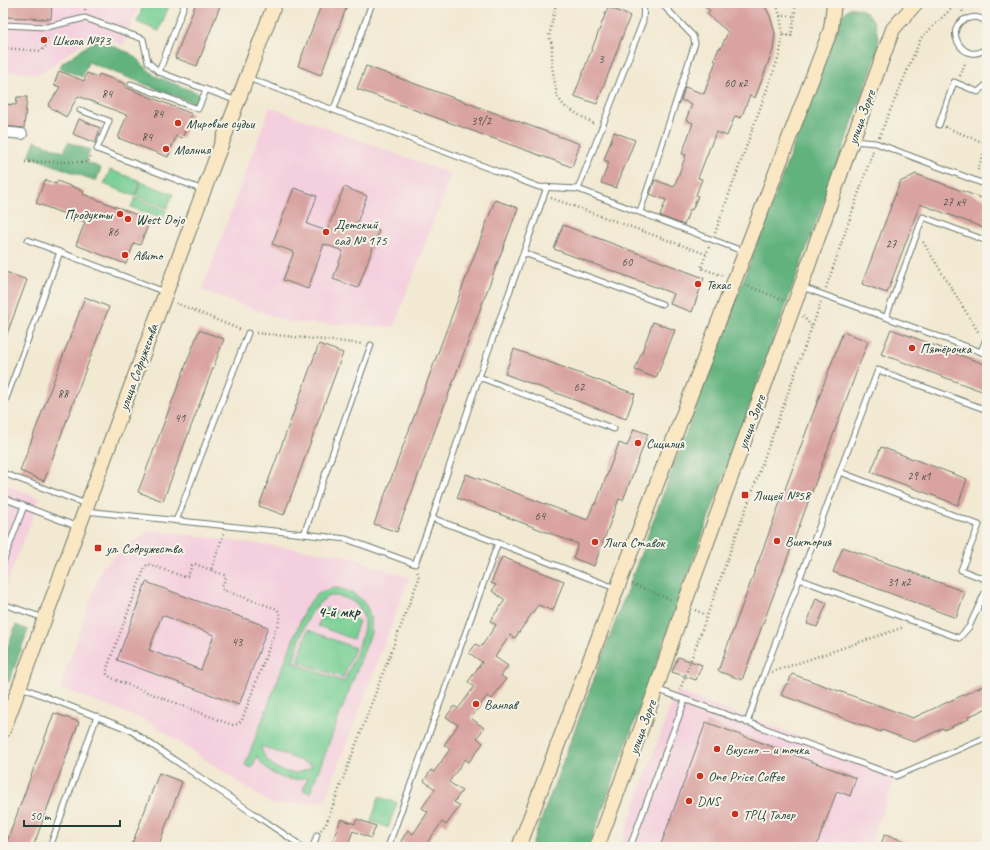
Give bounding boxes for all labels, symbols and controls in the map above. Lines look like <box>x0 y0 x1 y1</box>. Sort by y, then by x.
place label: Школа №73 <box>52 32 112 49</box>
marker: Школа №73 <box>39 35 49 45</box>
house number: 3 <box>598 51 605 67</box>
house number: 60 к2 <box>724 75 749 91</box>
house number: 84 <box>102 86 114 102</box>
street label: улица Зорге <box>843 86 880 148</box>
house number: 84 <box>153 106 165 122</box>
house number: 39/2 <box>471 113 493 129</box>
place label: Мировые судьи <box>186 115 256 132</box>
marker: Мировые судьи <box>173 118 183 128</box>
house number: 84 <box>142 129 154 145</box>
place label: Молния <box>174 141 212 158</box>
marker: Молния <box>161 144 171 154</box>
house number: 27 к4 <box>942 194 967 210</box>
place label: Продукты <box>64 206 114 223</box>
marker: Продукты <box>115 209 125 219</box>
place label: West Dojo <box>136 211 185 228</box>
marker: West Dojo <box>123 214 133 224</box>
place label: Детский сад № 175 <box>334 216 387 249</box>
house number: 86 <box>108 224 119 240</box>
marker: Детский сад № 175 <box>321 227 331 237</box>
house number: 27 <box>886 236 897 252</box>
place label: Авито <box>133 247 164 264</box>
marker: Авито <box>120 250 130 260</box>
house number: 60 <box>622 254 634 270</box>
place label: Техас <box>706 276 732 293</box>
marker: Техас <box>693 279 703 289</box>
street label: улица Содружества <box>115 321 162 414</box>
place label: Пятёрочка <box>920 340 973 357</box>
marker: Пятёрочка <box>907 343 917 353</box>
house number: 62 <box>574 379 586 395</box>
house number: 88 <box>58 386 70 402</box>
street label: улица Зорге <box>733 391 770 453</box>
house number: 41 <box>175 410 186 426</box>
place label: Сицилия <box>646 435 685 452</box>
marker: Сицилия <box>633 438 643 448</box>
house number: 29 к1 <box>907 468 931 484</box>
place label: Лицей №58 <box>753 487 812 504</box>
marker: Лицей №58 <box>740 490 750 500</box>
house number: 64 <box>535 508 547 524</box>
place label: Виктория <box>785 533 832 550</box>
place label: Лига Ставок <box>603 534 666 551</box>
marker: Виктория <box>772 536 782 546</box>
marker: Лига Ставок <box>590 537 600 547</box>
place label: ул. Содружества <box>105 540 184 557</box>
marker: ул. Содружества <box>93 543 103 553</box>
house number: 31 к2 <box>887 574 912 590</box>
district label: 4-й мкр <box>318 603 362 622</box>
house number: 43 <box>232 634 244 650</box>
place label: Ванлав <box>484 696 520 713</box>
street label: улица Зорге <box>624 696 661 758</box>
marker: Ванлав <box>471 699 481 709</box>
place label: Вкусно — и точка <box>725 741 810 758</box>
marker: Вкусно — и точка <box>712 744 722 754</box>
place label: One Price Coffee <box>708 768 786 785</box>
marker: One Price Coffee <box>695 771 705 781</box>
place label: DNS <box>697 793 722 810</box>
marker: DNS <box>684 796 694 806</box>
scale bar <box>24 802 120 828</box>
place label: ТРЦ Талер <box>743 806 796 823</box>
text: 50 m <box>30 808 52 824</box>
marker: ТРЦ Талер <box>730 809 740 819</box>

